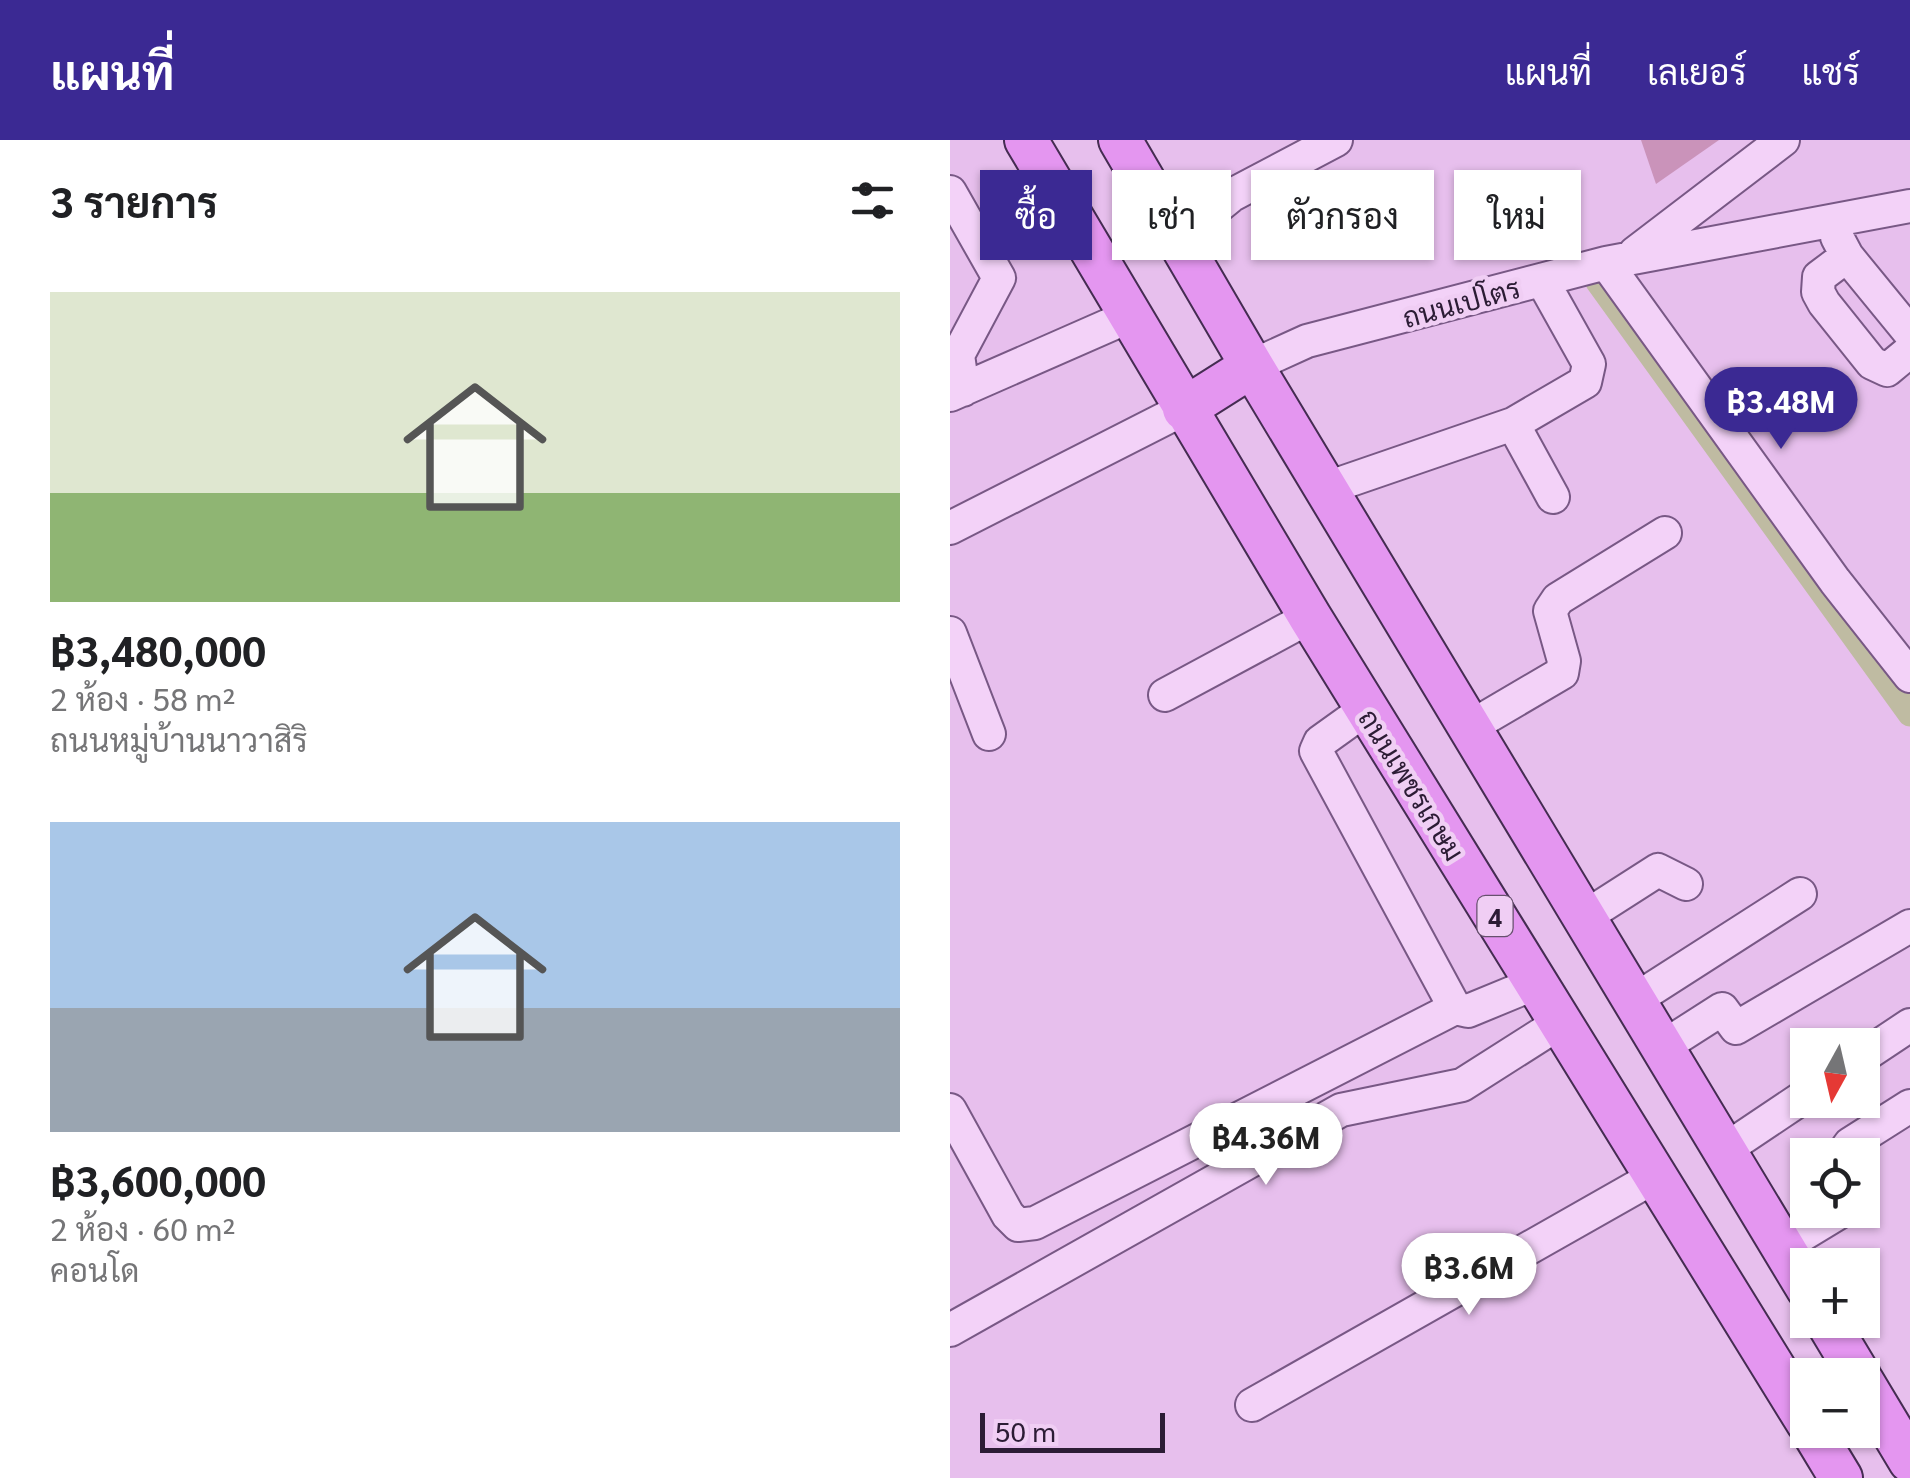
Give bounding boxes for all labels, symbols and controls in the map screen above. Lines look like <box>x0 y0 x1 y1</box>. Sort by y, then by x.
text: แผนที่ <box>50 39 174 101</box>
text: แผนที่ <box>1505 48 1592 93</box>
text: เลเยอร์ <box>1647 48 1747 93</box>
text: แชร์ <box>1802 48 1860 93</box>
chip: ซื้อ <box>980 170 1092 260</box>
chip: เช่า <box>1112 170 1231 260</box>
chip: ตัวกรอง <box>1251 170 1434 260</box>
chip: ใหม่ <box>1454 170 1581 260</box>
text: 3 รายการ <box>50 173 218 228</box>
icon: filters <box>845 173 900 228</box>
street label: ถนนเปโตร <box>1398 268 1524 334</box>
icon: home <box>385 357 565 537</box>
pin: ฿3.48M <box>1700 367 1862 452</box>
text: ฿3.48M <box>1727 379 1835 420</box>
text: ฿3,480,000 <box>50 622 266 677</box>
text: 2 ห้อง · 58 m² <box>50 677 235 718</box>
street label: ถนนเพชรเกษม <box>1352 701 1474 867</box>
text: ถนนหมู่บ้านนาวาสิริ <box>50 718 308 759</box>
icon: home <box>385 887 565 1067</box>
road number: 4 <box>1478 896 1512 936</box>
north arrow <box>1790 1028 1880 1118</box>
map controls <box>1790 1028 1880 1448</box>
pin: ฿4.36M <box>1185 1103 1347 1188</box>
text: ฿4.36M <box>1212 1115 1320 1156</box>
button: locate <box>1790 1138 1880 1228</box>
text: ฿3,600,000 <box>50 1152 266 1207</box>
text: 2 ห้อง · 60 m² <box>50 1207 235 1248</box>
pin: ฿3.6M <box>1399 1233 1539 1318</box>
text: ฿3.6M <box>1424 1245 1514 1286</box>
text: คอนโด <box>50 1248 140 1289</box>
button: + <box>1790 1248 1880 1338</box>
button: − <box>1790 1358 1880 1448</box>
scale bar <box>980 1408 1165 1452</box>
text: 50 m <box>995 1412 1056 1448</box>

